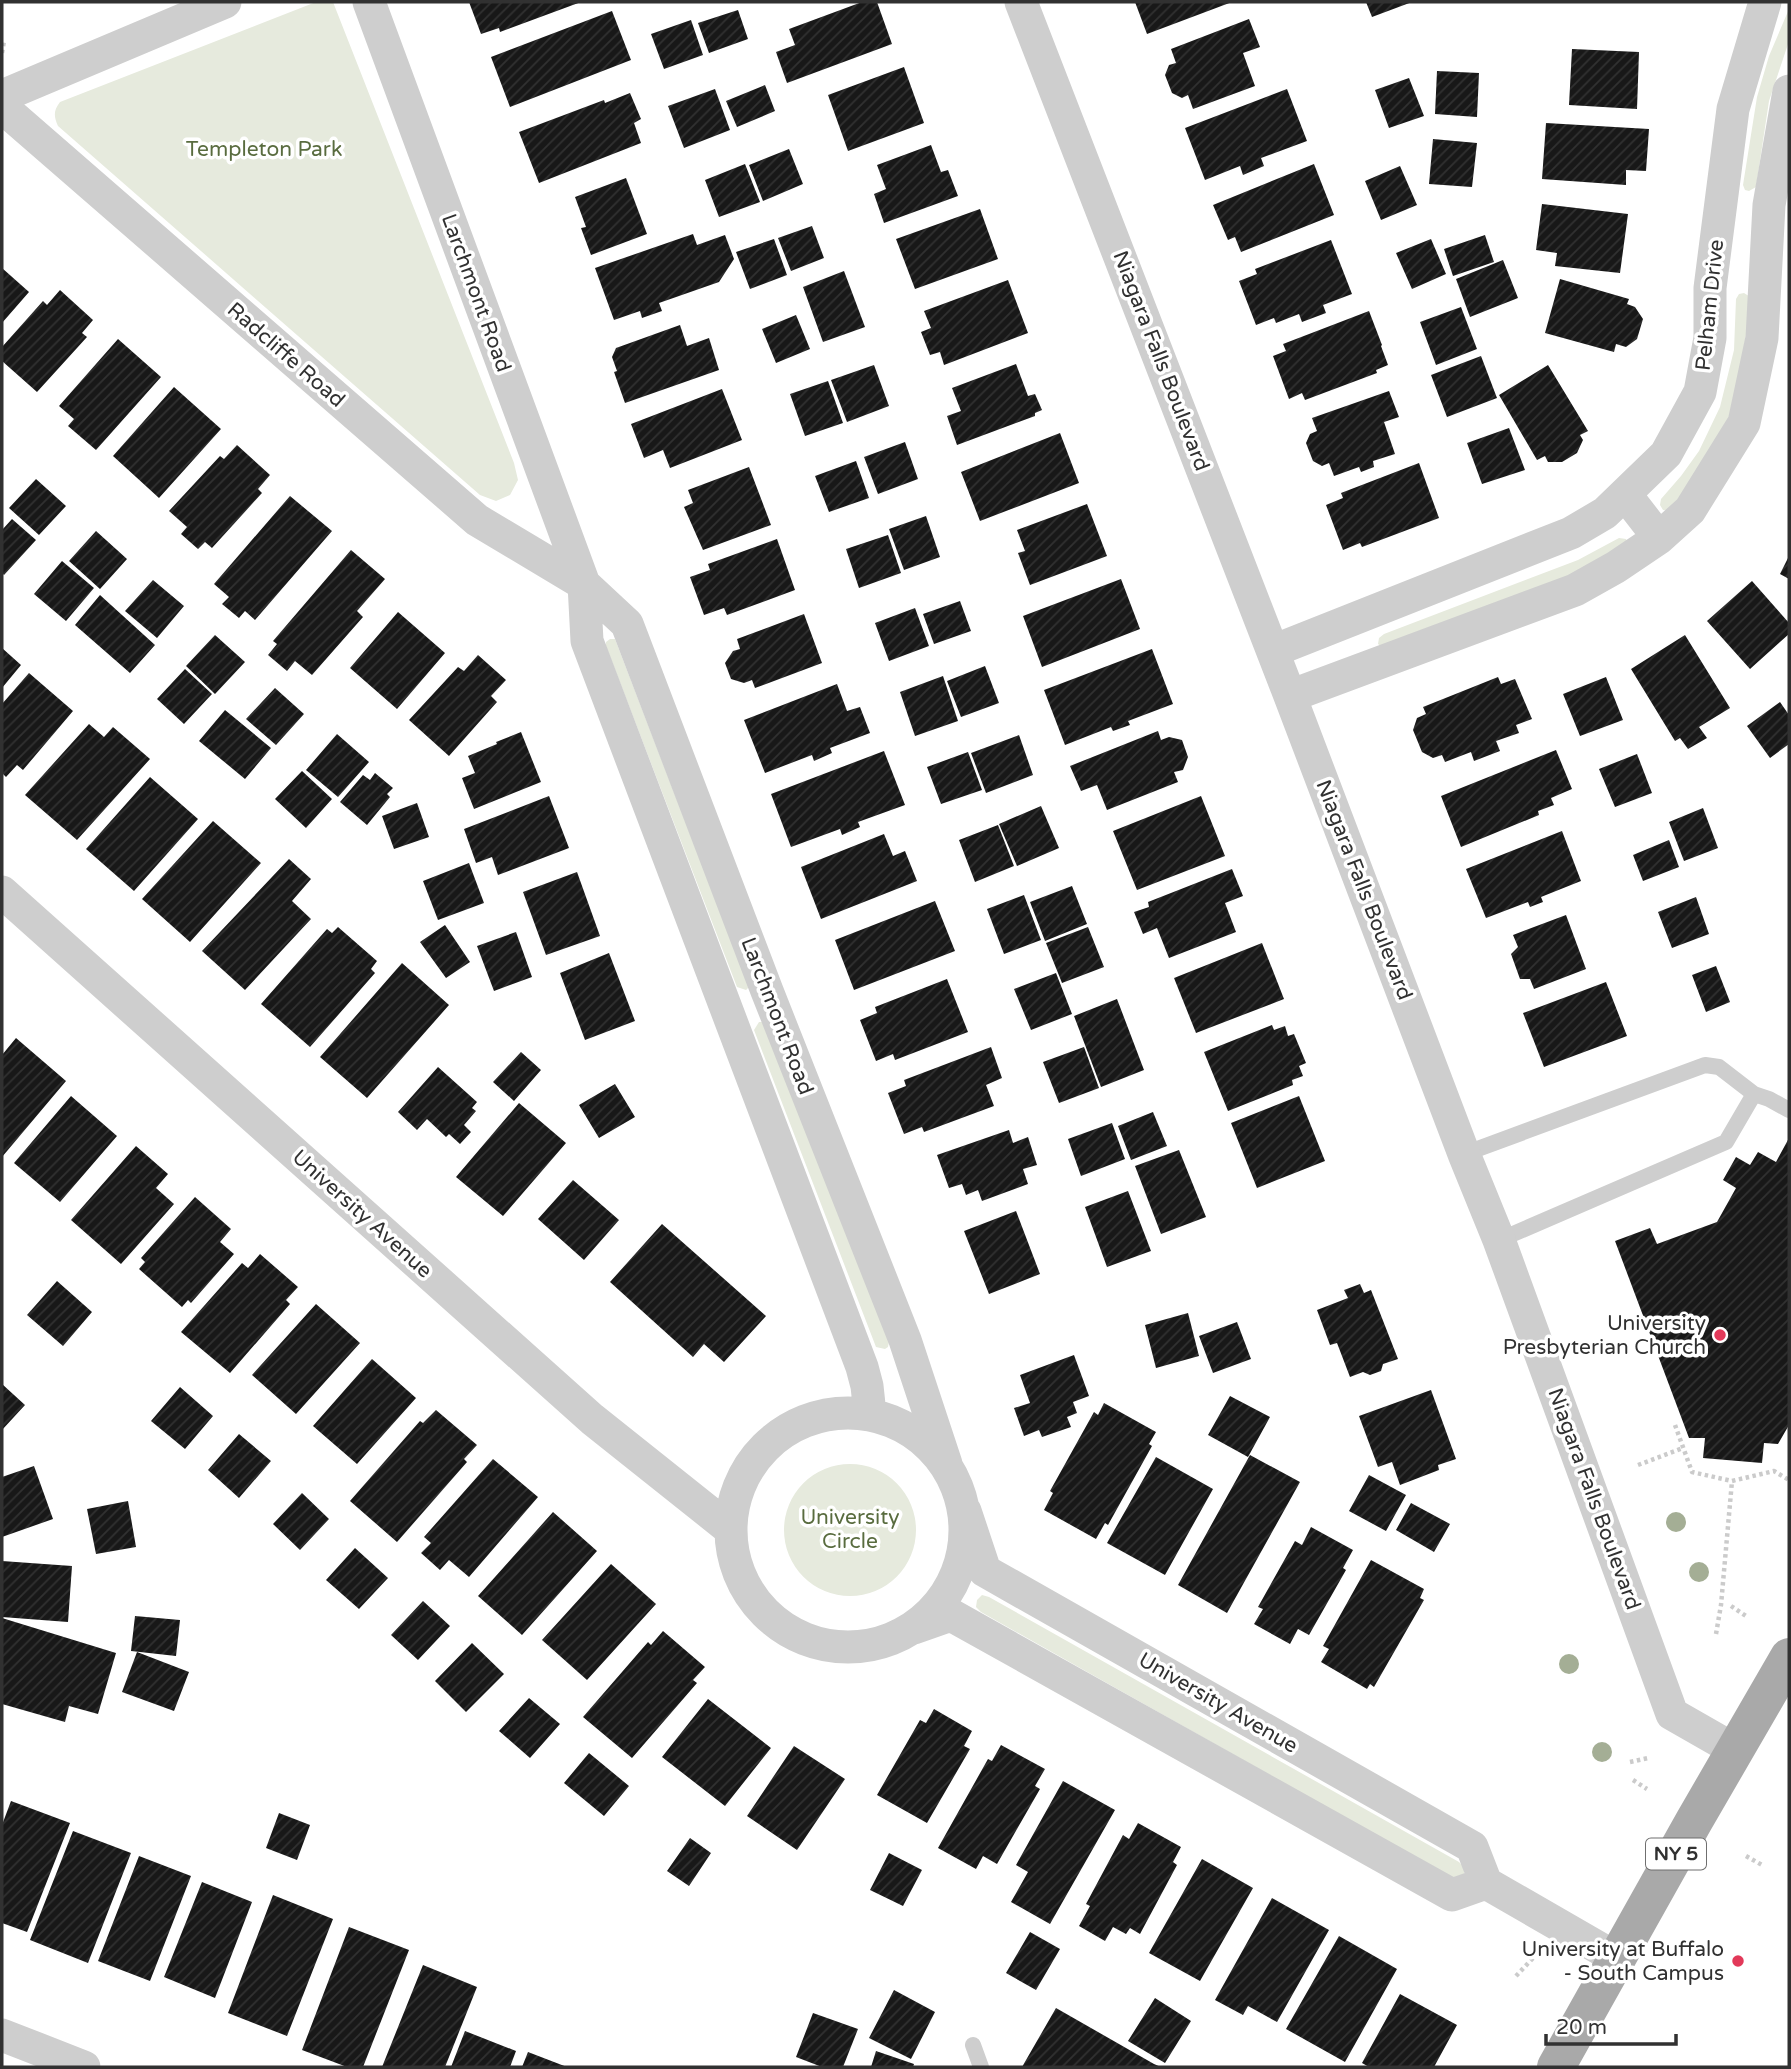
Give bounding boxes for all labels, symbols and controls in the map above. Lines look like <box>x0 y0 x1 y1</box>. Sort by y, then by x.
park label: Templeton Park <box>186 137 342 162</box>
street label: Larchmont Road <box>436 211 516 375</box>
street label: Pelham Drive <box>1691 238 1729 372</box>
street label: Niagara Falls Boulevard <box>1107 247 1215 475</box>
street label: Radcliffe Road <box>222 297 350 413</box>
street label: Niagara Falls Boulevard <box>1310 776 1418 1004</box>
street label: Larchmont Road <box>736 934 818 1098</box>
street label: University Avenue <box>287 1145 437 1283</box>
place label: University Presbyterian Church <box>1503 1311 1706 1360</box>
marker: University Presbyterian Church <box>1712 1327 1728 1343</box>
street label: Niagara Falls Boulevard <box>1542 1385 1646 1613</box>
park label: University Circle <box>801 1505 899 1554</box>
street label: University Avenue <box>1134 1647 1302 1759</box>
road number: NY 5 <box>1646 1838 1706 1870</box>
place label: University at Buffalo - South Campus <box>1522 1937 1724 1986</box>
marker: University at Buffalo - South Campus <box>1730 1953 1746 1969</box>
scale bar <box>1546 2002 1676 2046</box>
text: 20 m <box>1556 2015 1607 2040</box>

